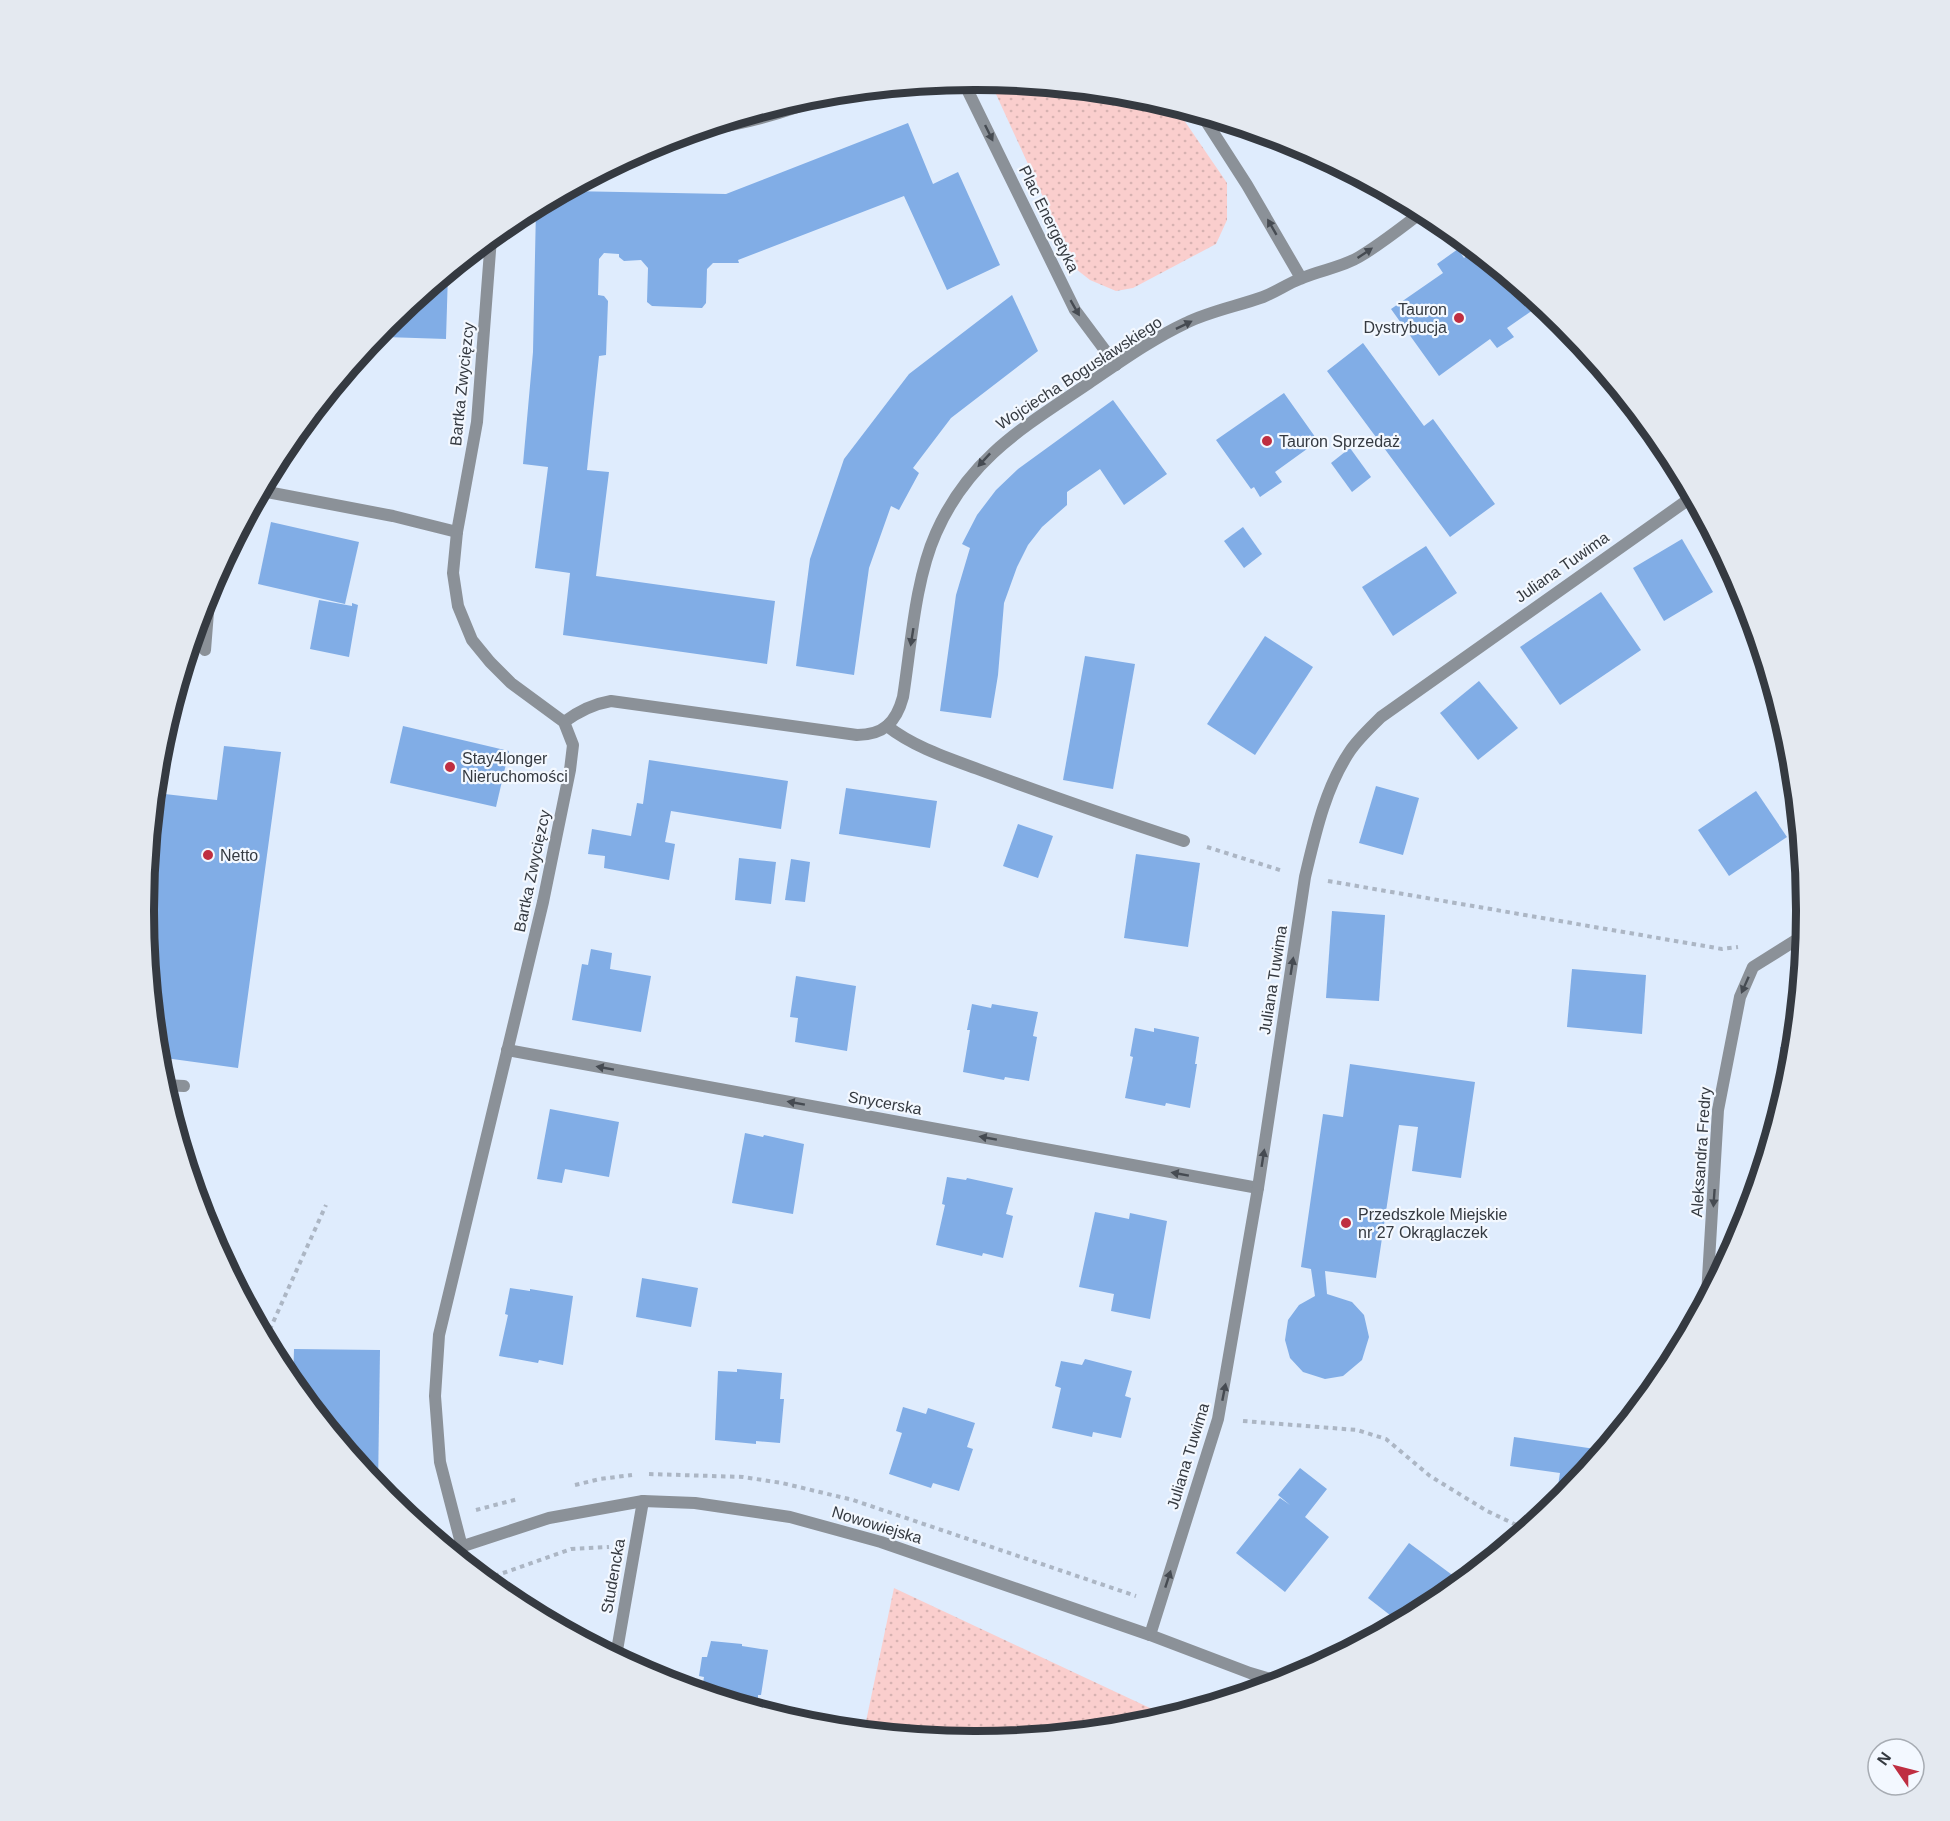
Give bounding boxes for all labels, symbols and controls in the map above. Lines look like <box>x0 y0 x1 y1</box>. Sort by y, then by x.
one-way arrow <box>984 125 993 142</box>
street label: Plac Energetyka <box>1016 163 1082 275</box>
one-way arrow <box>1267 219 1277 236</box>
one-way arrow <box>1356 247 1373 258</box>
one-way arrow <box>1070 300 1080 317</box>
place label: Tauron Dystrybucja <box>1363 301 1447 336</box>
marker: Tauron Dystrybucja <box>1452 311 1466 325</box>
street label: Wojciecha Bogusławskiego <box>993 313 1165 433</box>
one-way arrow <box>1176 320 1193 329</box>
street label: Bartka Zwycięzcy <box>447 321 477 447</box>
place label: Tauron Sprzedaż <box>1279 433 1400 450</box>
marker: Tauron Sprzedaż <box>1260 434 1274 448</box>
one-way arrow <box>977 453 991 468</box>
street label: Juliana Tuwima <box>1512 528 1612 606</box>
one-way arrow <box>908 628 917 647</box>
place label: Stay4longer Nieruchomości <box>462 750 568 785</box>
marker: Stay4longer Nieruchomości <box>443 760 457 774</box>
street label: Bartka Zwycięzcy <box>511 808 553 934</box>
place label: Netto <box>220 847 258 864</box>
marker: Netto <box>201 848 215 862</box>
street label: Juliana Tuwima <box>1256 924 1290 1036</box>
one-way arrow <box>1287 956 1296 975</box>
one-way arrow <box>1740 977 1750 995</box>
one-way arrow <box>595 1063 614 1072</box>
street label: Aleksandra Fredry <box>1688 1086 1714 1218</box>
street label: Snycerska <box>847 1088 923 1118</box>
one-way arrow <box>787 1098 806 1107</box>
one-way arrow <box>979 1133 998 1142</box>
one-way arrow <box>1258 1149 1267 1168</box>
one-way arrow <box>1170 1169 1189 1178</box>
one-way arrow <box>1709 1189 1718 1208</box>
place label: Przedszkole Miejskie nr 27 Okrąglaczek <box>1358 1206 1507 1241</box>
marker: Przedszkole Miejskie nr 27 Okrąglaczek <box>1339 1216 1353 1230</box>
one-way arrow <box>1220 1382 1229 1401</box>
street label: Juliana Tuwima <box>1164 1401 1212 1511</box>
street label: Nowowiejska <box>830 1503 924 1547</box>
street label: Studencka <box>598 1537 628 1615</box>
one-way arrow <box>1164 1570 1173 1588</box>
north arrow <box>1866 1737 1926 1797</box>
text: N <box>1874 1749 1894 1768</box>

